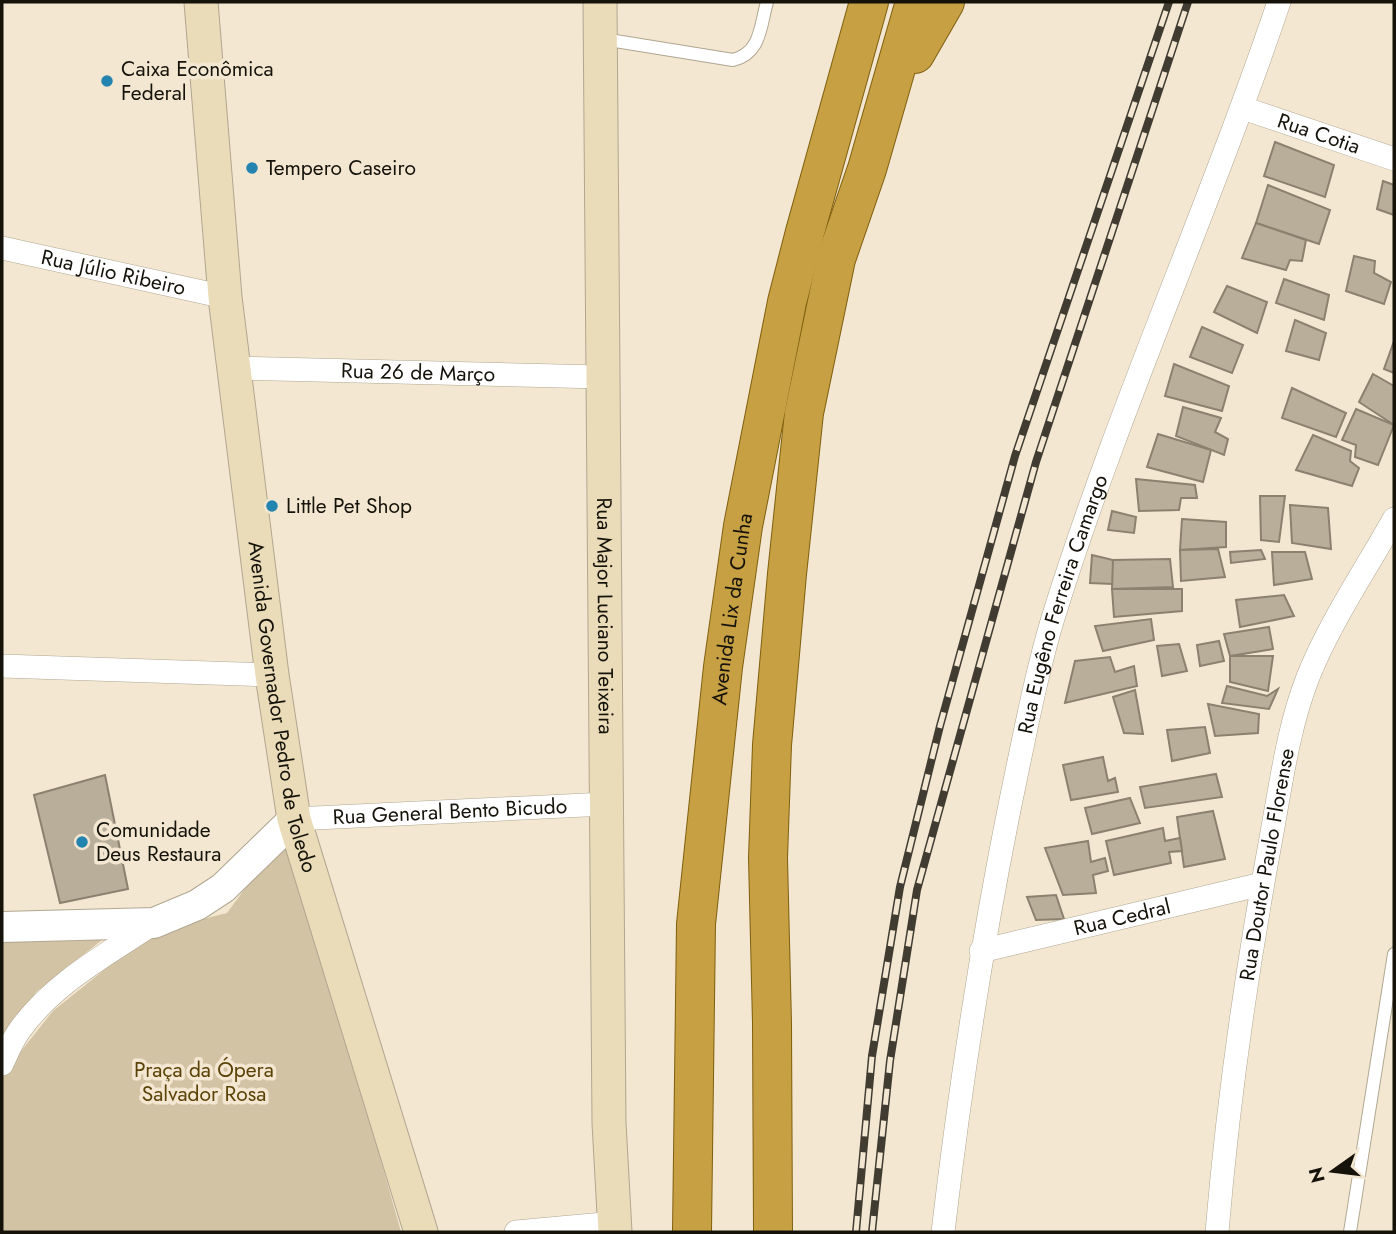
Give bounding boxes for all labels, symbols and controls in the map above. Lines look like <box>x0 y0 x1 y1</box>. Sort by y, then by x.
place label: Caixa Econômica Federal <box>121 54 274 108</box>
marker: Caixa Econômica Federal <box>99 73 115 89</box>
street label: Rua Cotia <box>1273 106 1364 162</box>
place label: Tempero Caseiro <box>266 153 416 183</box>
marker: Tempero Caseiro <box>244 160 260 176</box>
street label: Rua Júlio Ribeiro <box>38 242 188 303</box>
street label: Rua 26 de Março <box>340 356 495 389</box>
street label: Rua Eugêno Ferreira Camargo <box>1010 470 1115 737</box>
place label: Little Pet Shop <box>286 491 412 521</box>
street label: Rua Major Luciano Teixeira <box>589 497 621 735</box>
marker: Little Pet Shop <box>264 498 280 514</box>
street label: Avenida Lix da Cunha <box>704 510 760 707</box>
street label: Avenida Governador Pedro de Toledo <box>240 539 325 876</box>
street label: Rua Doutor Paulo Florense <box>1232 745 1302 983</box>
street label: Rua General Bento Bicudo <box>332 791 568 832</box>
place label: Comunidade Deus Restaura <box>96 815 221 869</box>
marker: Comunidade Deus Restaura <box>74 834 90 850</box>
street label: Rua Cedral <box>1071 891 1173 943</box>
park label: Praça da Ópera Salvador Rosa <box>134 1055 274 1109</box>
north arrow <box>1298 1136 1368 1206</box>
text: N <box>1302 1164 1332 1186</box>

